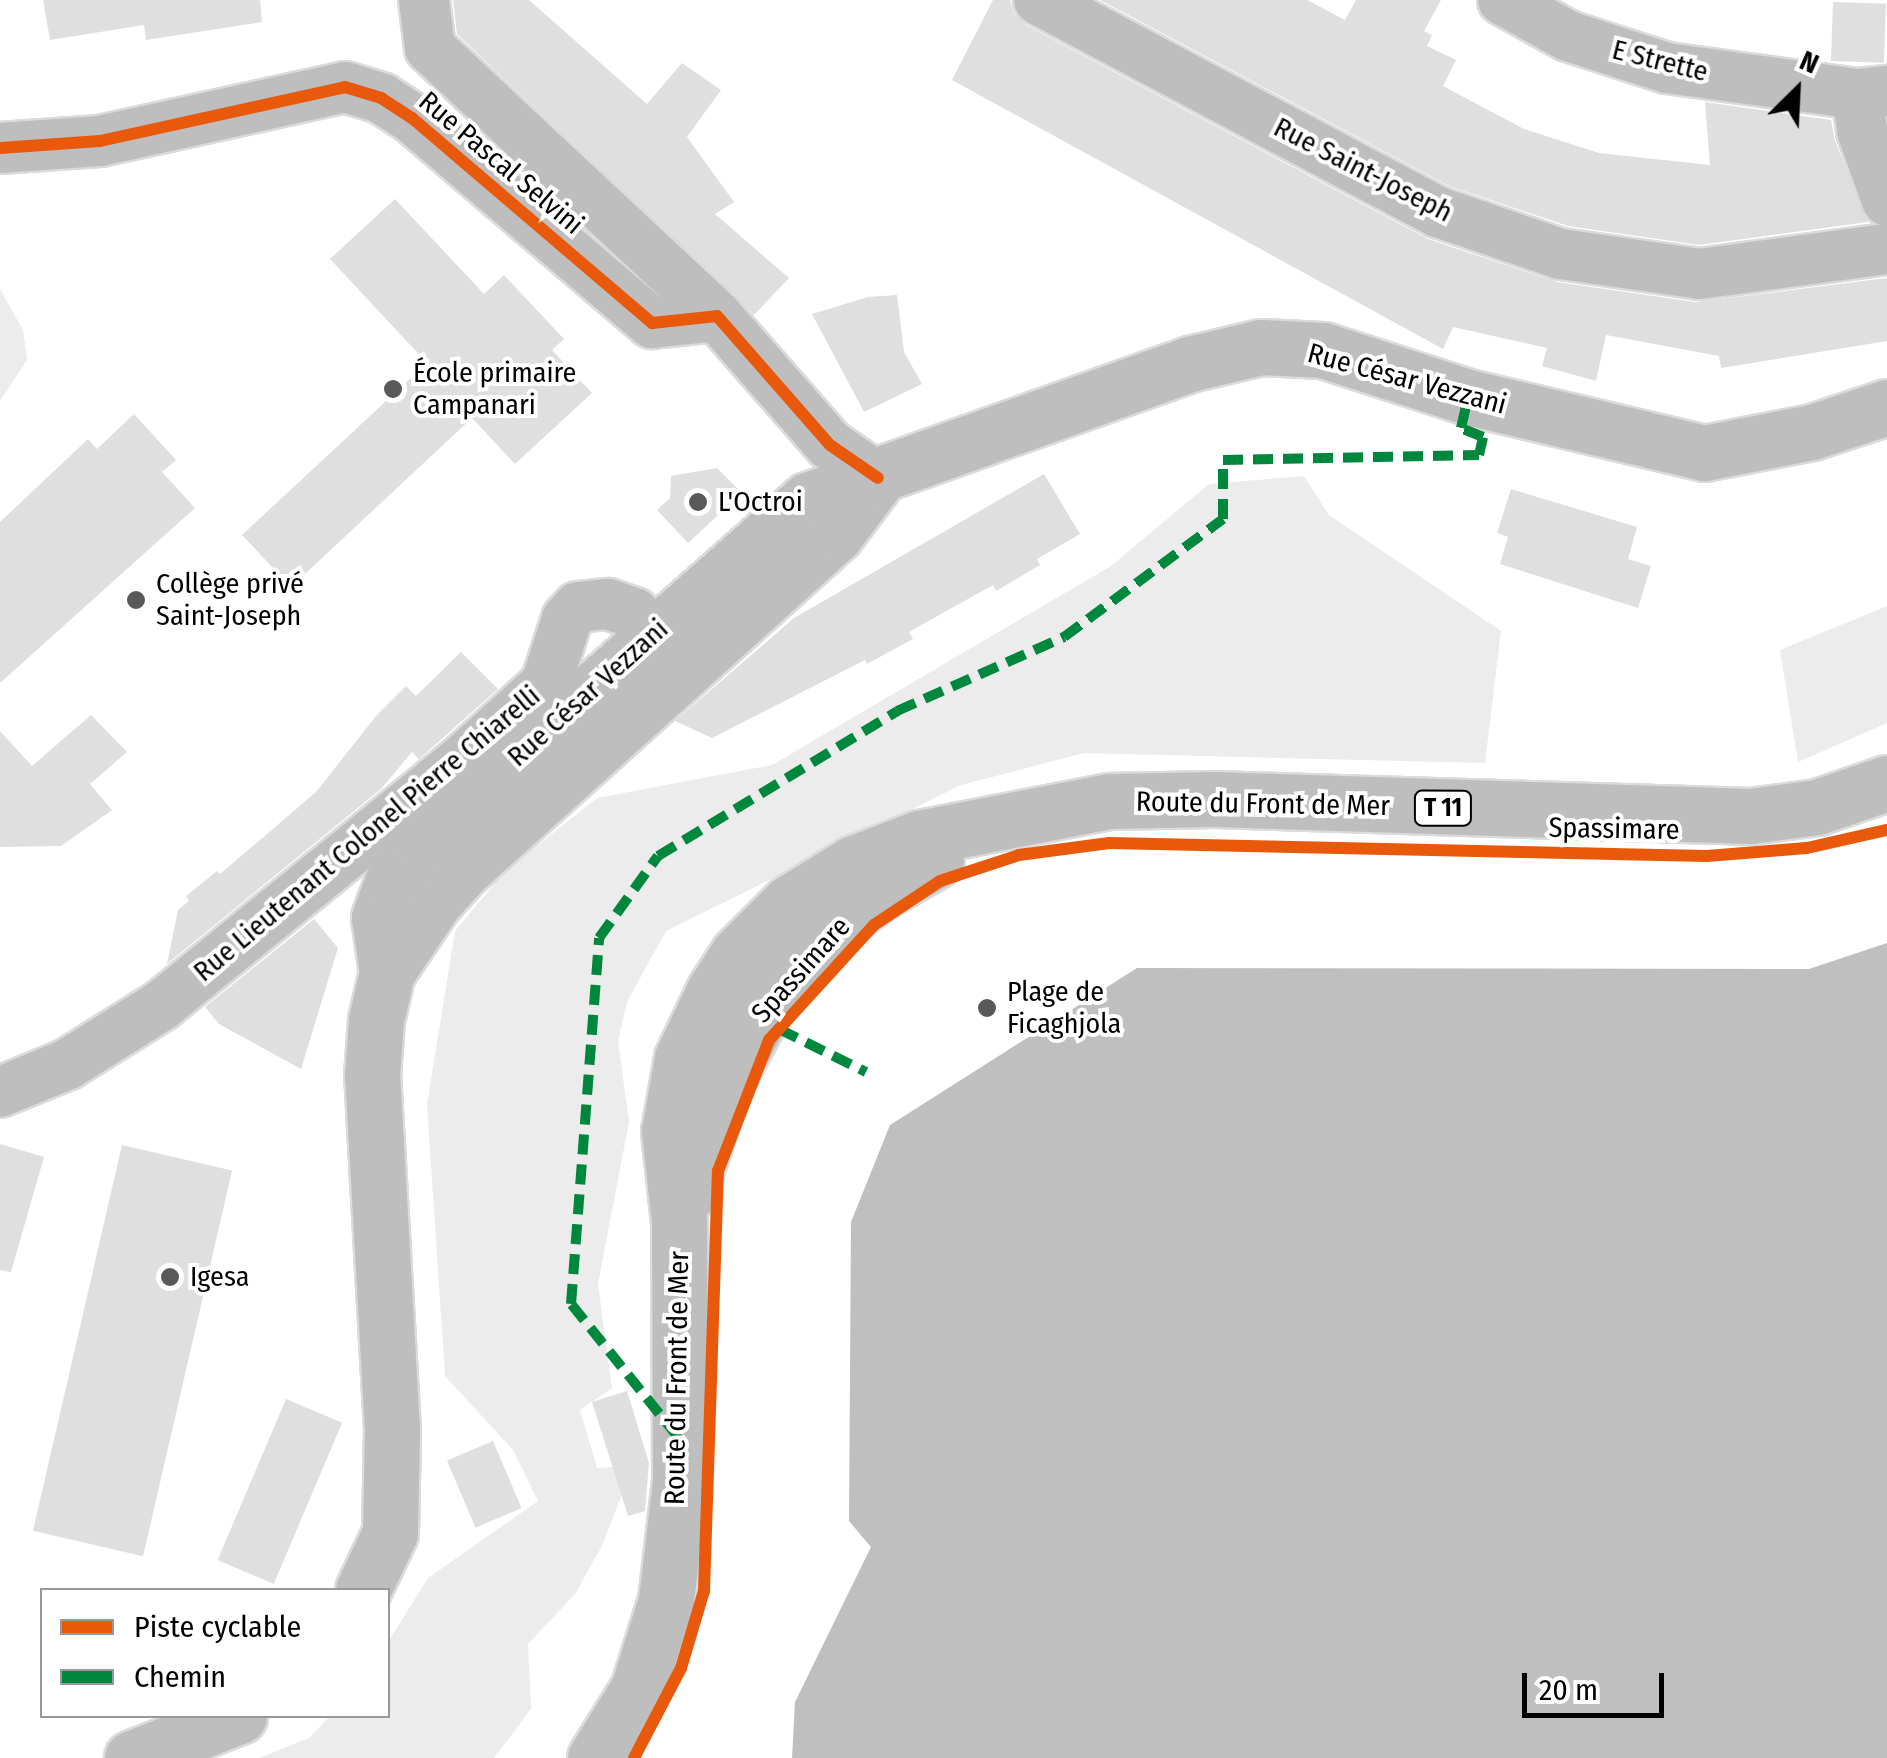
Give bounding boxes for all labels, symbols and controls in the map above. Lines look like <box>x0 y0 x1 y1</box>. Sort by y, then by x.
street label: E Strette <box>1609 33 1711 89</box>
north arrow <box>1747 40 1847 140</box>
text: N <box>1795 44 1824 81</box>
street label: Rue Pascal Selvini <box>412 84 590 242</box>
street label: Rue Saint-Joseph <box>1268 111 1458 229</box>
street label: Rue César Vezzani <box>1304 336 1510 422</box>
place label: École primaire Campanari <box>413 356 576 422</box>
marker: École primaire Campanari <box>382 378 404 400</box>
place label: L'Octroi <box>718 485 803 519</box>
marker: L'Octroi <box>687 491 709 513</box>
place label: Collège privé Saint-Joseph <box>156 567 304 633</box>
marker: Collège privé Saint-Joseph <box>125 589 147 611</box>
street label: Rue César Vezzani <box>501 612 675 774</box>
street label: Rue Lieutenant Colonel Pierre Chiarelli <box>187 679 547 989</box>
street label: Route du Front de Mer <box>1136 785 1390 823</box>
road number: T 11 <box>1413 788 1473 828</box>
street label: Spassimare <box>1548 811 1680 847</box>
street label: Spassimare <box>745 910 857 1030</box>
place label: Plage de Ficaghjola <box>1007 975 1121 1041</box>
marker: Plage de Ficaghjola <box>976 997 998 1019</box>
street label: Route du Front de Mer <box>658 1251 696 1505</box>
place label: Igesa <box>190 1260 249 1294</box>
marker: Igesa <box>159 1266 181 1288</box>
legend <box>40 1588 390 1718</box>
text: Piste cyclable <box>134 1609 301 1645</box>
scale bar <box>1527 1653 1670 1715</box>
text: Chemin <box>134 1659 226 1695</box>
text: 20 m <box>1539 1672 1598 1708</box>

